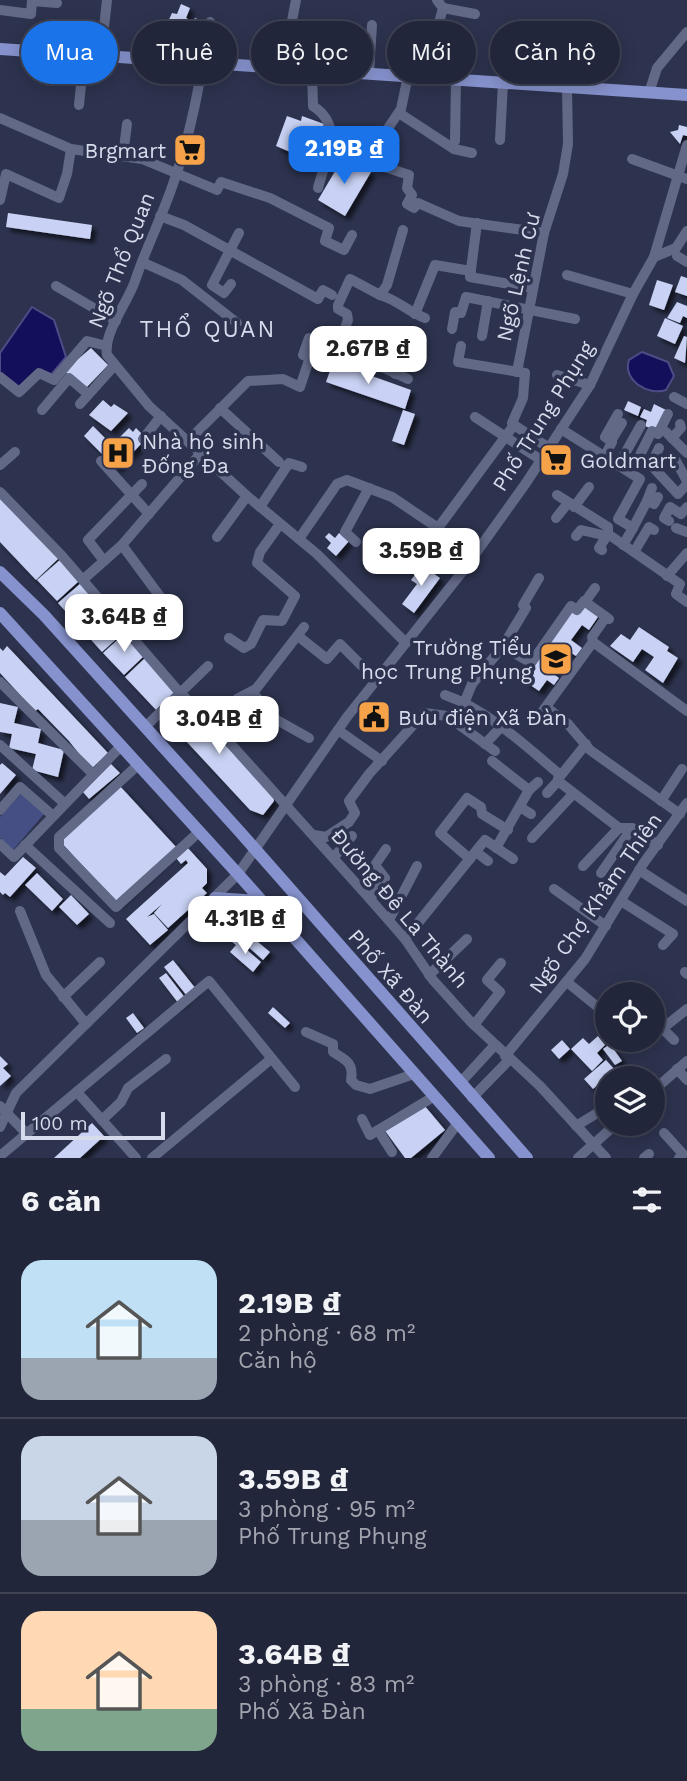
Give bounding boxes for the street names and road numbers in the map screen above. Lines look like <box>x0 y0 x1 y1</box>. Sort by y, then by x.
street label: Ngõ Thổ Quan <box>82 189 160 331</box>
street label: Ngõ Lệnh Cư <box>491 209 545 344</box>
street label: Phố Trung Phụng <box>487 336 600 496</box>
street label: Ngõ Chợ Khâm Thiên <box>523 808 667 998</box>
street label: Đường Đê La Thành <box>326 823 474 993</box>
street label: Phố Xã Đàn <box>343 924 439 1028</box>

